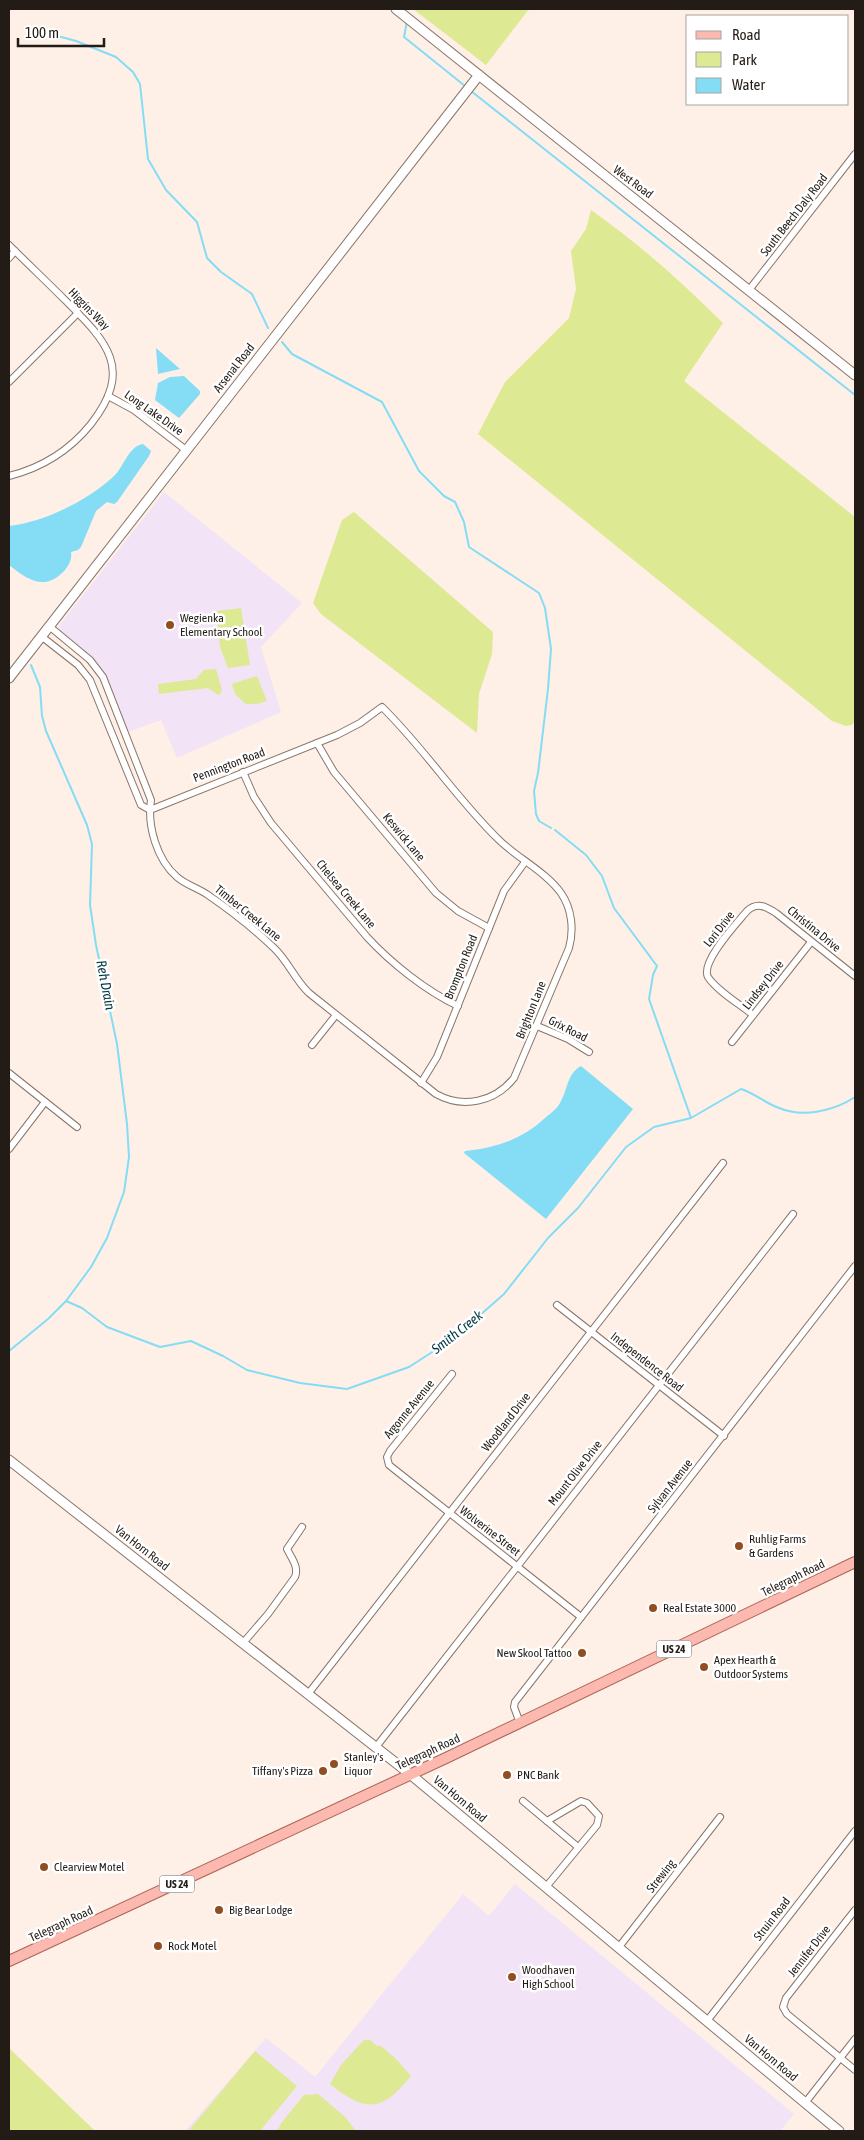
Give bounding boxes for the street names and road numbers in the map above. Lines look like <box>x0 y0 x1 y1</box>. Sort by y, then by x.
street label: West Road <box>610 163 656 201</box>
street label: South Beech Daly Road <box>758 171 830 259</box>
street label: Higgins Way <box>66 285 113 333</box>
street label: Arsenal Road <box>211 341 257 395</box>
street label: Long Lake Drive <box>122 388 186 438</box>
street label: Pennington Road <box>191 745 267 785</box>
street label: Keswick Lane <box>380 810 428 864</box>
street label: Chelsea Creek Lane <box>313 857 379 931</box>
street label: Timber Creek Lane <box>212 882 284 944</box>
street label: Christina Drive <box>785 903 843 955</box>
street label: Lori Drive <box>701 908 737 950</box>
street label: Brompton Road <box>442 933 480 1001</box>
street label: Lindsey Drive <box>740 958 786 1012</box>
street label: Brighton Lane <box>513 979 549 1041</box>
street label: Grix Road <box>546 1013 590 1045</box>
street label: Independence Road <box>608 1329 686 1395</box>
street label: Argonne Avenue <box>381 1377 437 1441</box>
street label: Woodland Drive <box>479 1390 533 1454</box>
street label: Mount Olive Drive <box>545 1438 605 1508</box>
street label: Sylvan Avenue <box>645 1456 695 1516</box>
street label: Wolverine Street <box>457 1503 523 1559</box>
street label: Van Horn Road <box>112 1522 172 1574</box>
street label: Telegraph Road <box>759 1557 827 1599</box>
road number: US 24 <box>656 1640 692 1658</box>
street label: Telegraph Road <box>394 1731 462 1773</box>
street label: Van Horn Road <box>431 1773 489 1825</box>
street label: Strewing <box>644 1856 679 1895</box>
road number: US 24 <box>160 1876 194 1892</box>
street label: Struin Road <box>751 1895 793 1943</box>
street label: Telegraph Road <box>27 1903 95 1945</box>
street label: Jennifer Drive <box>785 1923 833 1979</box>
street label: Van Horn Road <box>742 2032 800 2084</box>

